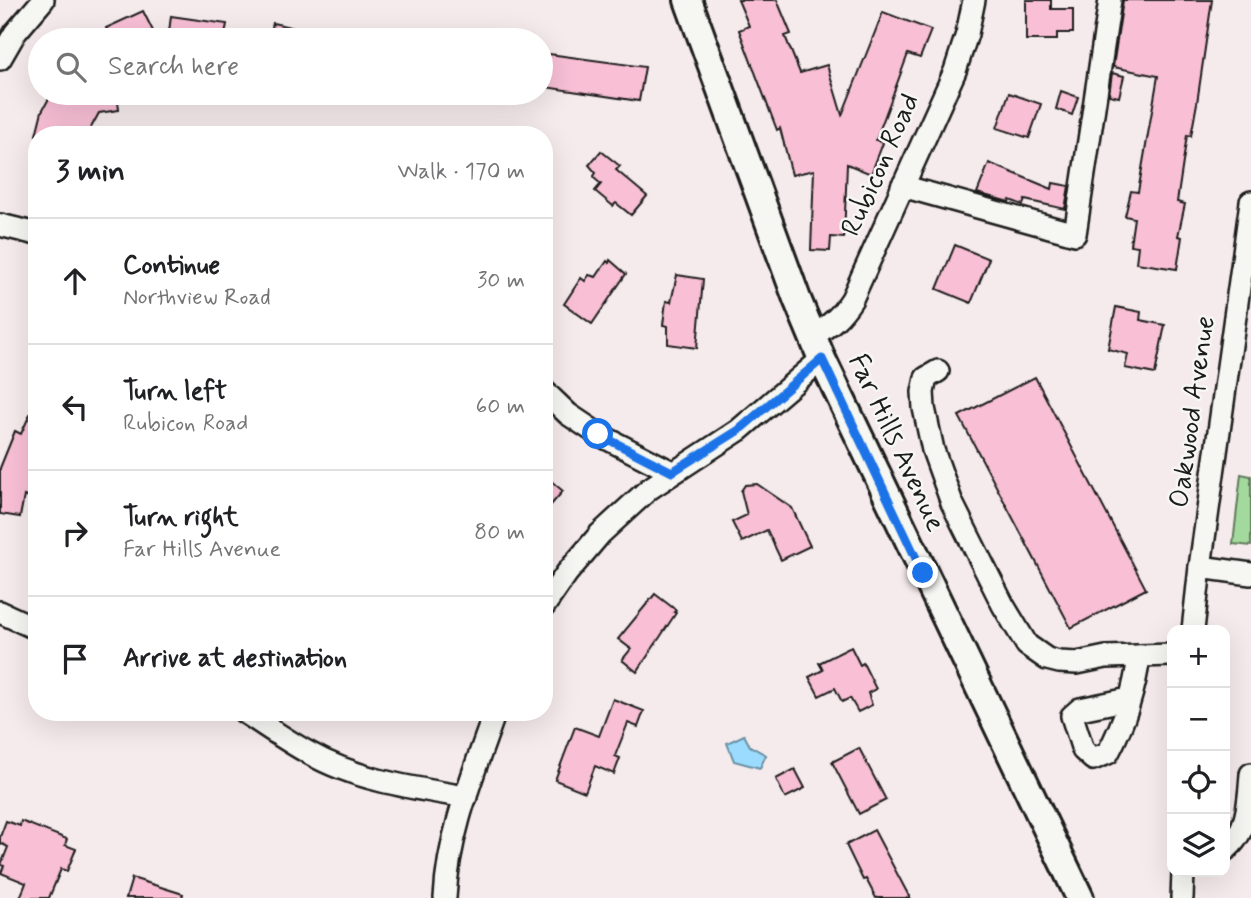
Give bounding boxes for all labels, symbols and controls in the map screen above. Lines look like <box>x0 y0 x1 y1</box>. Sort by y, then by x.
search box <box>28 28 553 105</box>
icon: search <box>52 48 90 86</box>
text: Search here <box>108 50 239 84</box>
street label: Rubicon Road <box>833 88 929 242</box>
text: 3 min <box>56 152 125 191</box>
text: Walk · 170 m <box>397 157 525 187</box>
text: Continue <box>123 249 220 283</box>
icon: ahead <box>56 262 94 300</box>
text: 30 m <box>477 266 525 296</box>
text: Northview Road <box>123 283 271 313</box>
street label: Oakwood Avenue <box>1161 314 1225 510</box>
street label: Far Hills Avenue <box>839 348 953 538</box>
text: Turn left <box>123 375 227 409</box>
icon: left <box>56 388 94 426</box>
text: 60 m <box>476 392 525 422</box>
text: Rubicon Road <box>123 409 248 439</box>
route start <box>582 418 613 449</box>
text: Turn right <box>123 501 239 535</box>
icon: right <box>56 514 94 552</box>
text: 80 m <box>474 518 525 548</box>
text: Far Hills Avenue <box>123 535 281 565</box>
route end <box>907 557 938 588</box>
map controls <box>1167 625 1230 877</box>
button: + <box>1167 625 1230 688</box>
icon: arrive <box>56 640 94 678</box>
text: Arrive at destination <box>123 642 347 676</box>
button: − <box>1167 688 1230 751</box>
button: locate <box>1167 751 1230 814</box>
button: layers <box>1167 814 1230 877</box>

